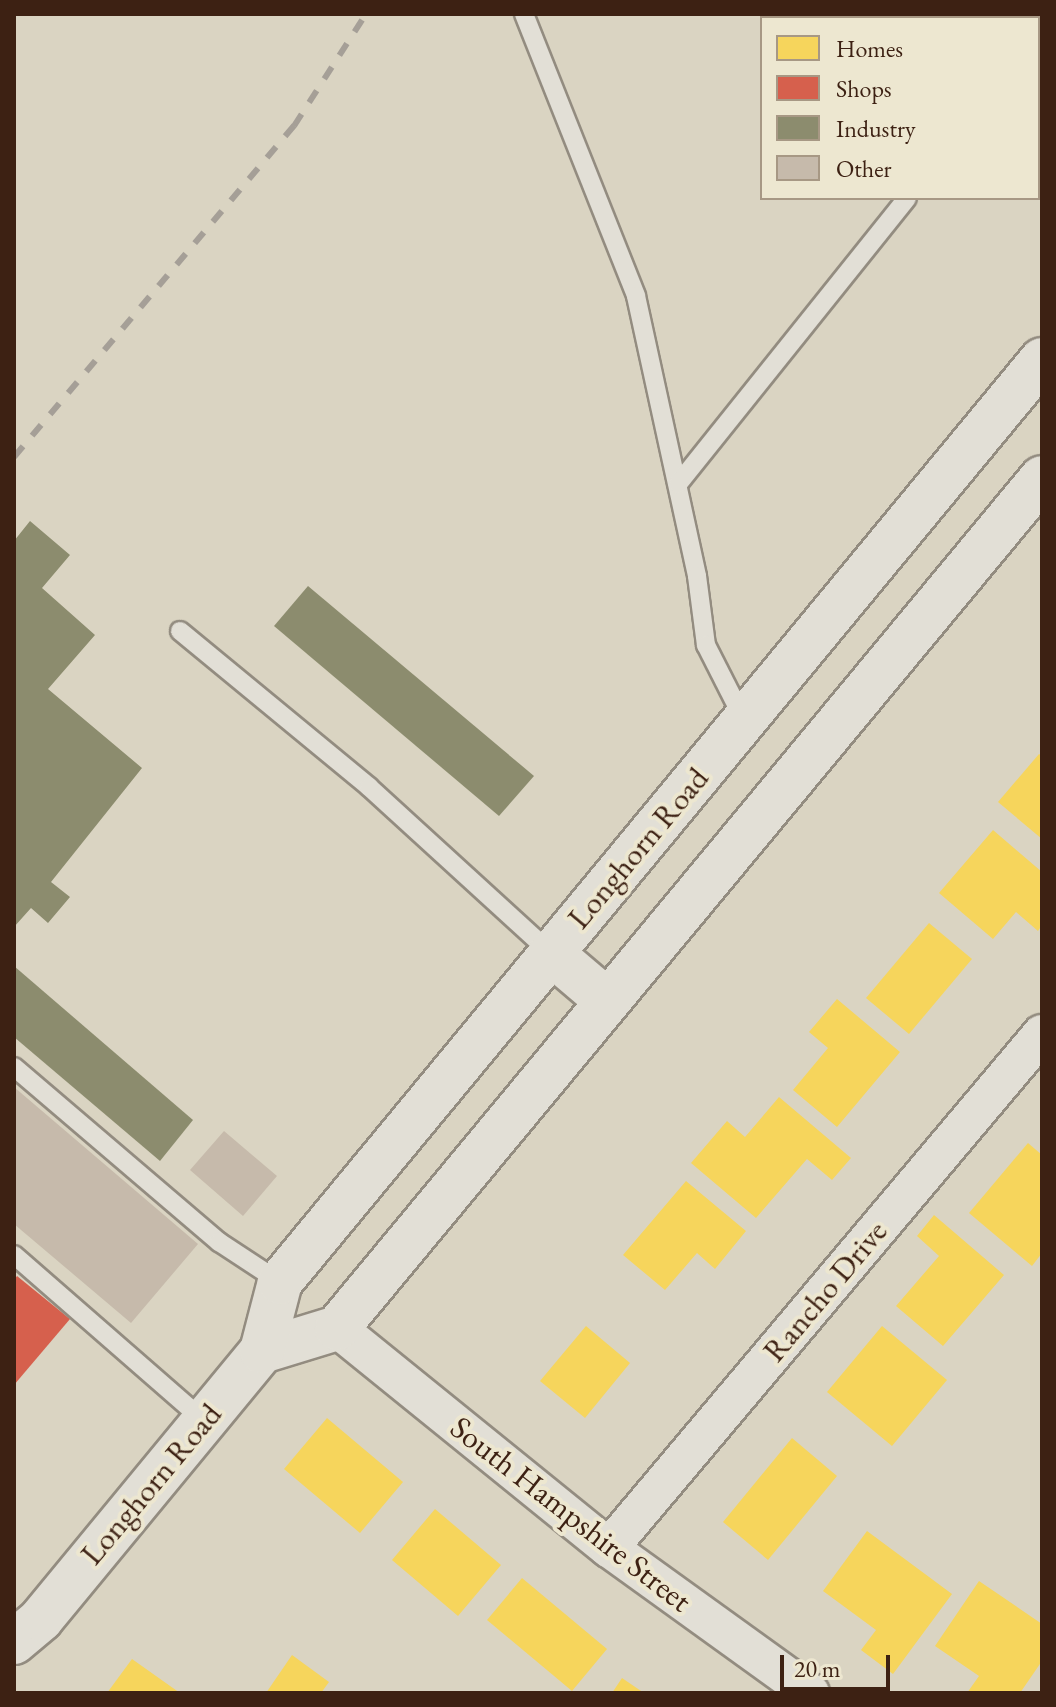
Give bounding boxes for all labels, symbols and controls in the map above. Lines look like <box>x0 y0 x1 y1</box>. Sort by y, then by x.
legend <box>760 16 1040 200</box>
text: Homes <box>836 33 903 64</box>
text: Shops <box>836 73 892 104</box>
text: Industry <box>836 113 915 144</box>
text: Other <box>836 153 892 184</box>
street label: Longhorn Road <box>559 760 717 936</box>
street label: Rancho Drive <box>755 1213 895 1369</box>
street label: Longhorn Road <box>72 1396 230 1572</box>
street label: South Hampshire Street <box>443 1408 699 1620</box>
scale bar <box>784 1639 894 1689</box>
text: 20 m <box>794 1653 841 1684</box>

